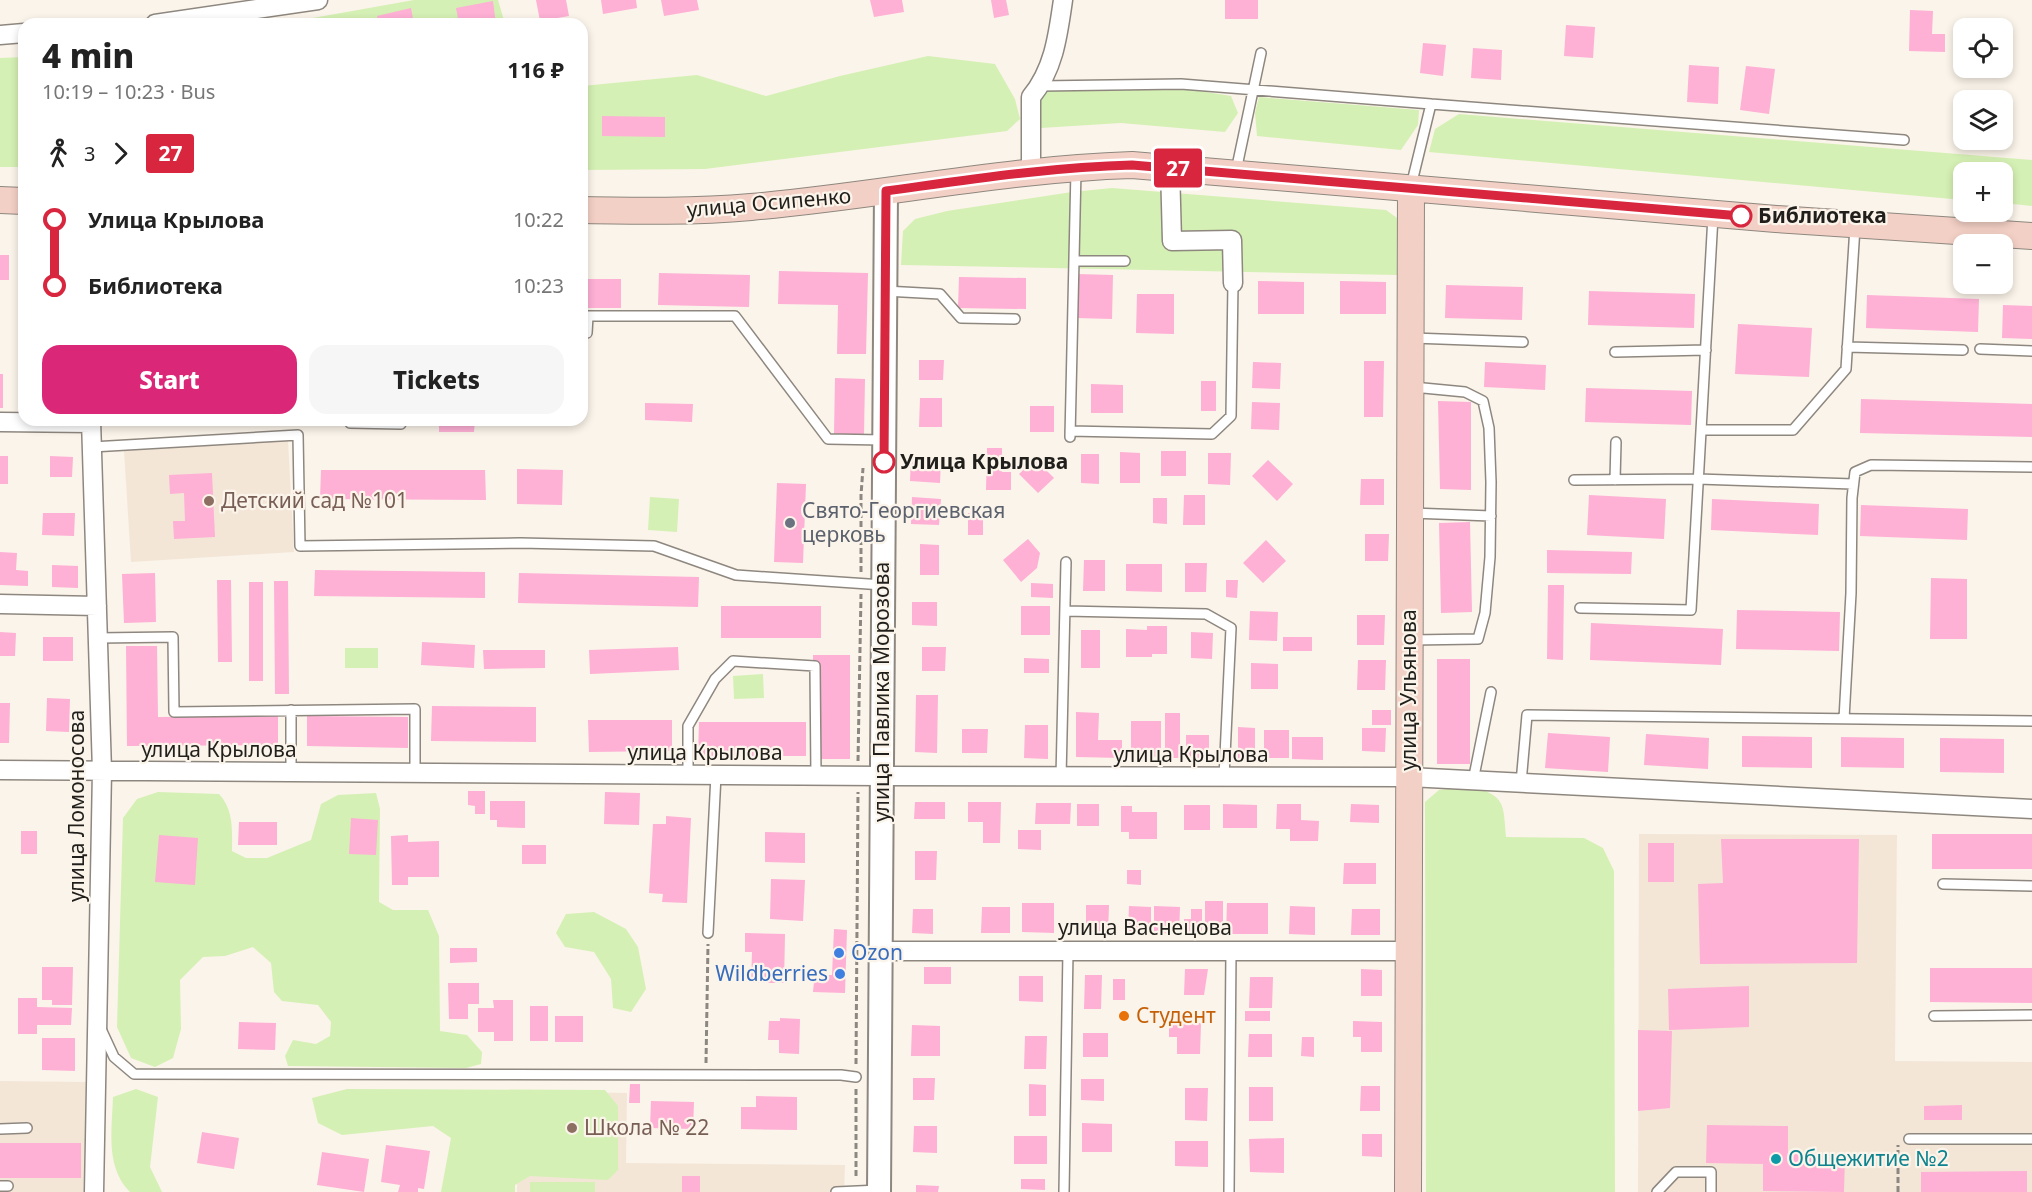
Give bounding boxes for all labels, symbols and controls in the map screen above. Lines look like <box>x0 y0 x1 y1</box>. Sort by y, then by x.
map controls <box>1953 18 2013 294</box>
button: locate <box>1953 18 2013 78</box>
text: 4 min <box>42 33 134 78</box>
text: 116 ₽ <box>507 54 564 84</box>
text: 10:19 – 10:23 · Bus <box>42 78 215 105</box>
button: layers <box>1953 90 2013 150</box>
icon: walk <box>42 137 75 170</box>
icon: forward <box>104 137 137 170</box>
text: 27 <box>158 139 182 167</box>
text: 3 <box>84 140 95 167</box>
line badge: 27 <box>1151 148 1205 188</box>
text: 27 <box>1166 154 1190 182</box>
button: + <box>1953 162 2013 222</box>
street label: улица Осипенко <box>686 181 852 223</box>
place label: Библиотека <box>1758 201 1887 229</box>
text: Улица Крылова <box>88 204 264 234</box>
marker: Библиотека <box>1730 205 1752 227</box>
text: 10:22 <box>513 206 564 233</box>
button: − <box>1953 234 2013 294</box>
text: Библиотека <box>88 270 223 300</box>
text: 10:23 <box>513 272 564 299</box>
button: Start <box>42 345 297 414</box>
button: Tickets <box>309 345 564 414</box>
place label: Улица Крылова <box>900 447 1068 475</box>
marker: Улица Крылова <box>873 451 895 473</box>
place label: Детский сад №101 <box>221 486 408 514</box>
marker: Детский сад №101 <box>202 494 216 508</box>
place label: Свято-Георгиевская церковь <box>802 496 1005 548</box>
marker: Свято-Георгиевская церковь <box>783 516 797 530</box>
street label: улица Павлика Морозова <box>867 562 895 822</box>
street label: улица Ульянова <box>1394 609 1422 771</box>
street label: улица Ломоносова <box>62 710 90 902</box>
street label: улица Крылова <box>141 735 297 763</box>
street label: улица Крылова <box>627 738 783 766</box>
street label: улица Крылова <box>1113 740 1269 768</box>
street label: улица Васнецова <box>1058 913 1232 941</box>
place label: Ozon <box>851 938 903 966</box>
marker: Ozon <box>832 946 846 960</box>
place label: Wildberries <box>715 959 828 987</box>
marker: Wildberries <box>833 967 847 981</box>
place label: Студент <box>1136 1001 1216 1029</box>
marker: Студент <box>1117 1009 1131 1023</box>
place label: Школа № 22 <box>584 1113 709 1141</box>
marker: Школа № 22 <box>565 1121 579 1135</box>
place label: Общежитие №2 <box>1788 1144 1949 1172</box>
marker: Общежитие №2 <box>1769 1152 1783 1166</box>

